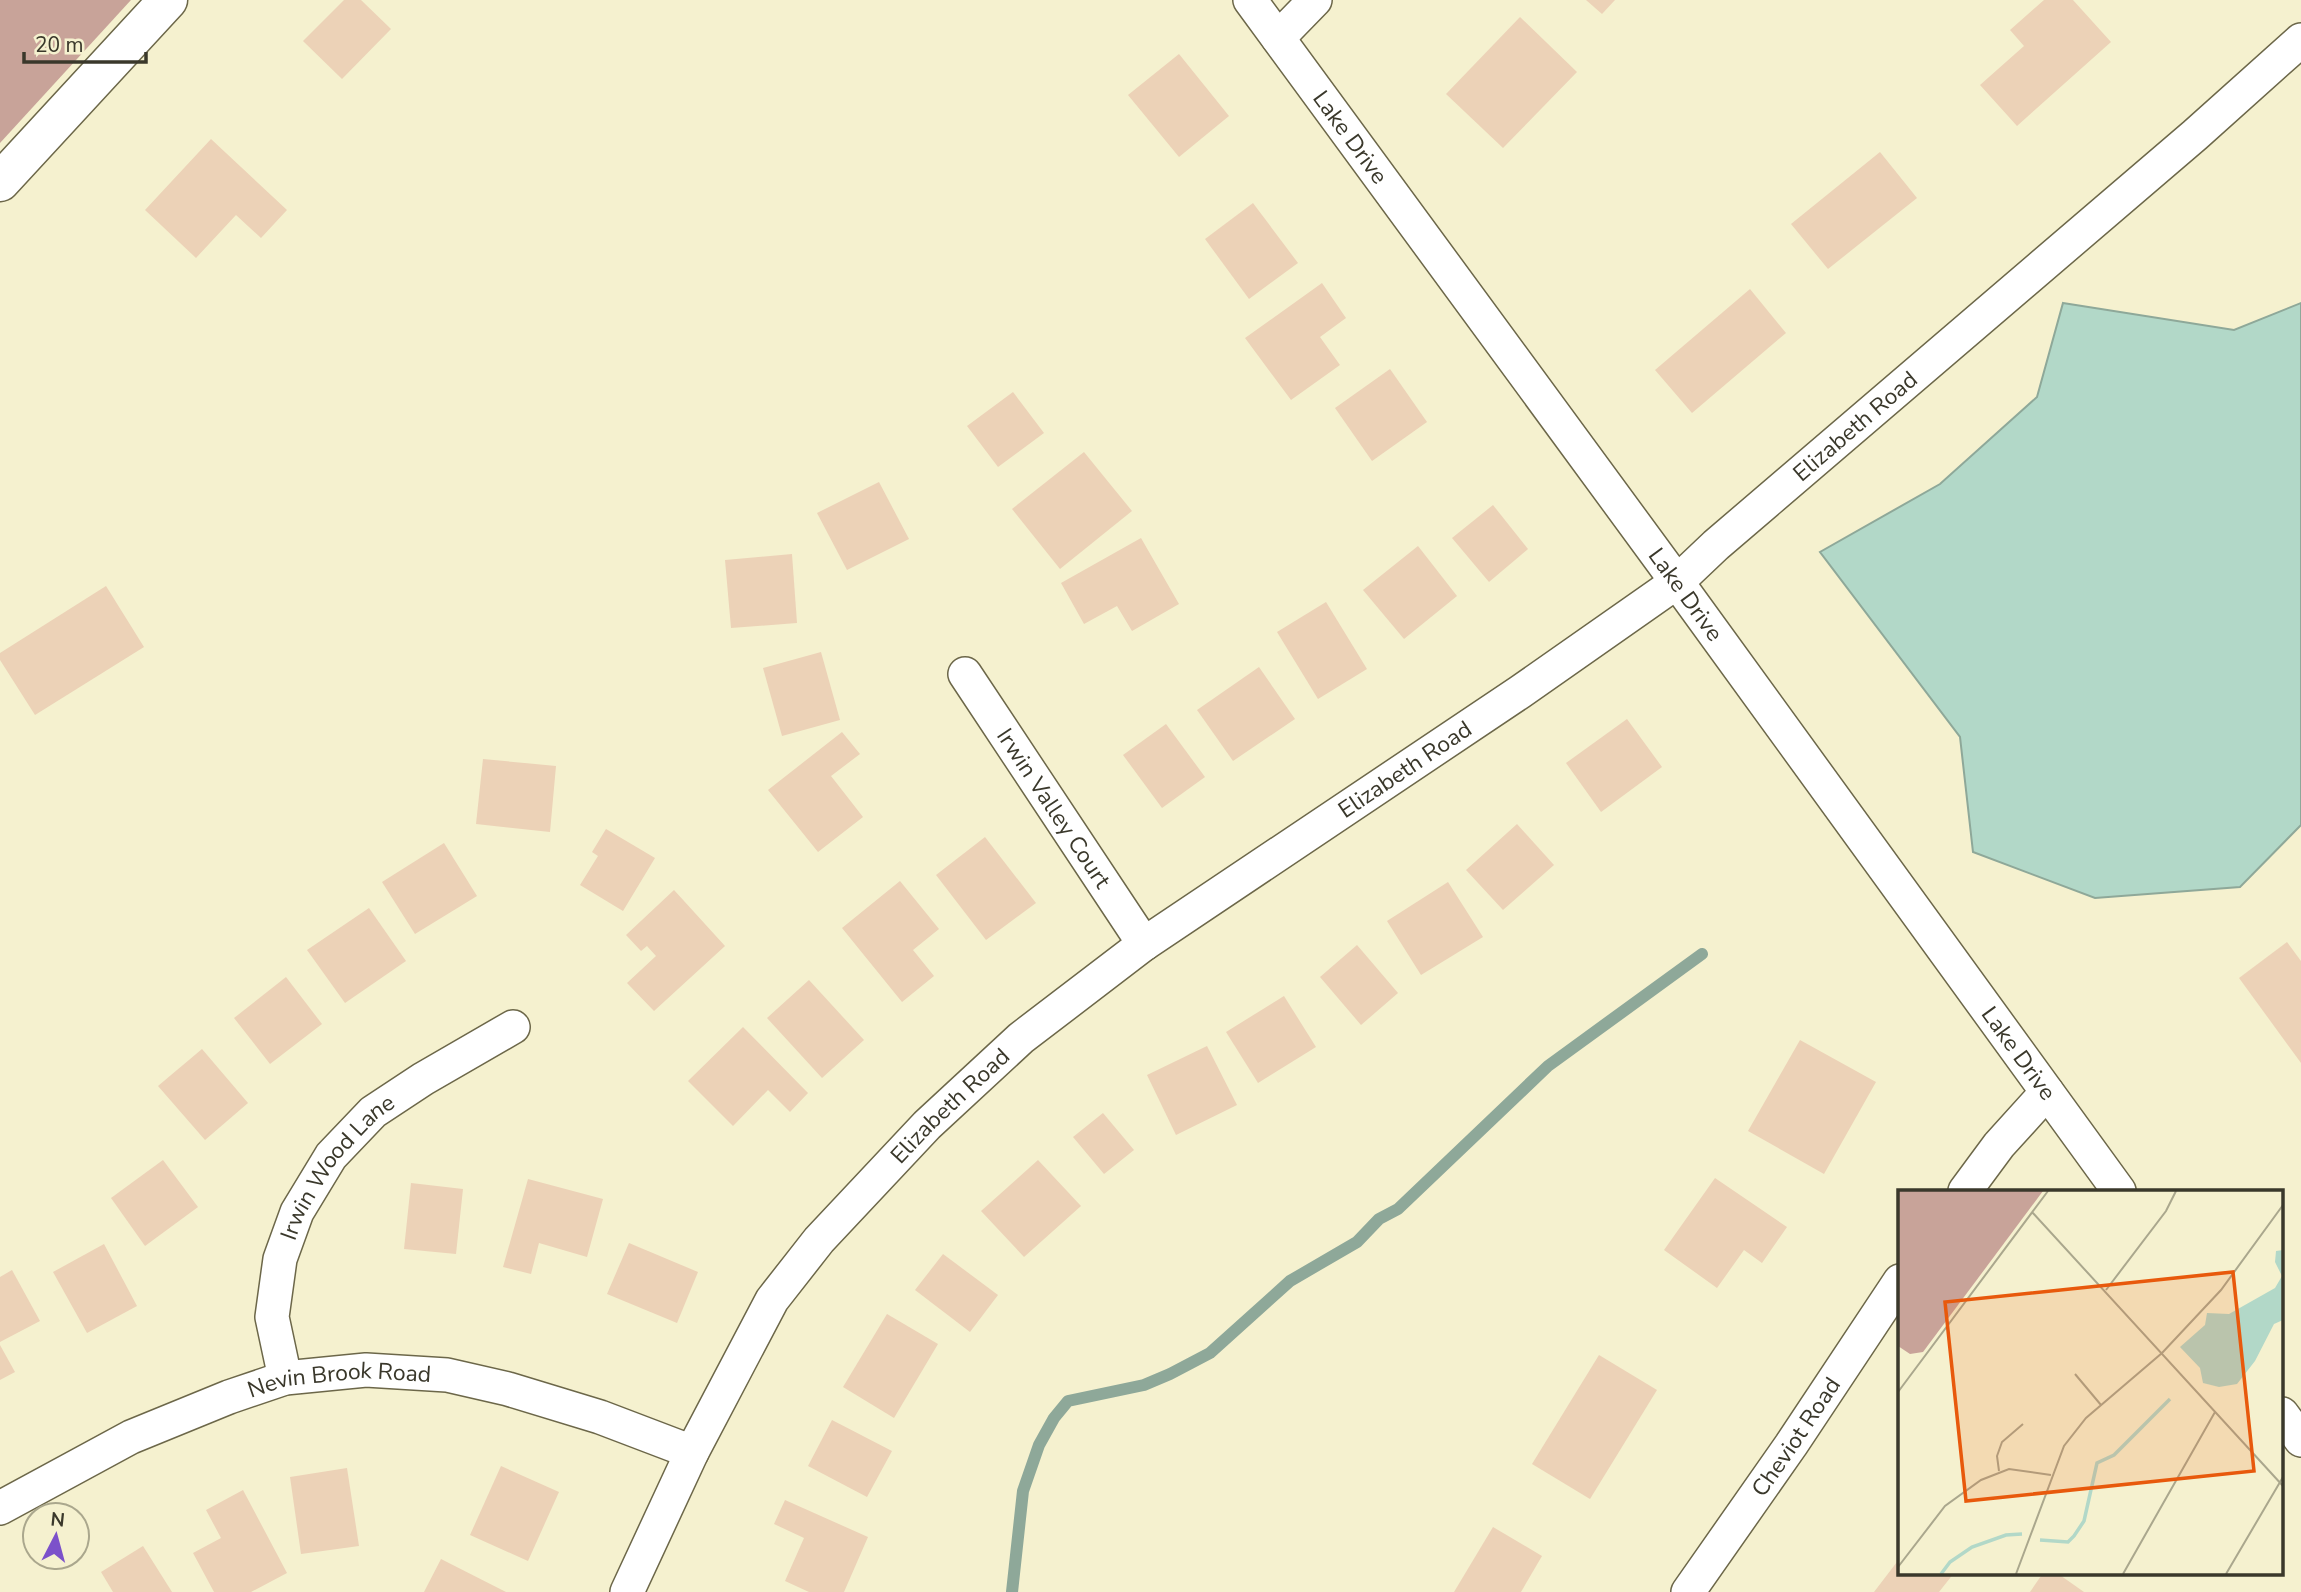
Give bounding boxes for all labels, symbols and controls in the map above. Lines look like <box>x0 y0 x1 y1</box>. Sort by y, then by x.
scale bar <box>24 21 147 65</box>
text: 20 m <box>35 31 84 59</box>
street label: Lake Drive <box>1306 84 1395 190</box>
street label: Elizabeth Road <box>1786 364 1924 488</box>
street label: Lake Drive <box>1641 541 1730 647</box>
street label: Elizabeth Road <box>1332 713 1478 825</box>
street label: Irwin Valley Court <box>990 722 1119 895</box>
street label: Lake Drive <box>1974 1000 2063 1106</box>
street label: Elizabeth Road <box>883 1041 1016 1170</box>
street label: Irwin Wood Lane <box>273 1087 400 1244</box>
inset map <box>1898 1190 2284 1574</box>
street label: Nevin Brook Road <box>243 1354 432 1405</box>
street label: Cheviot Road <box>1744 1371 1847 1503</box>
north arrow <box>21 1501 91 1571</box>
text: N <box>49 1506 66 1534</box>

